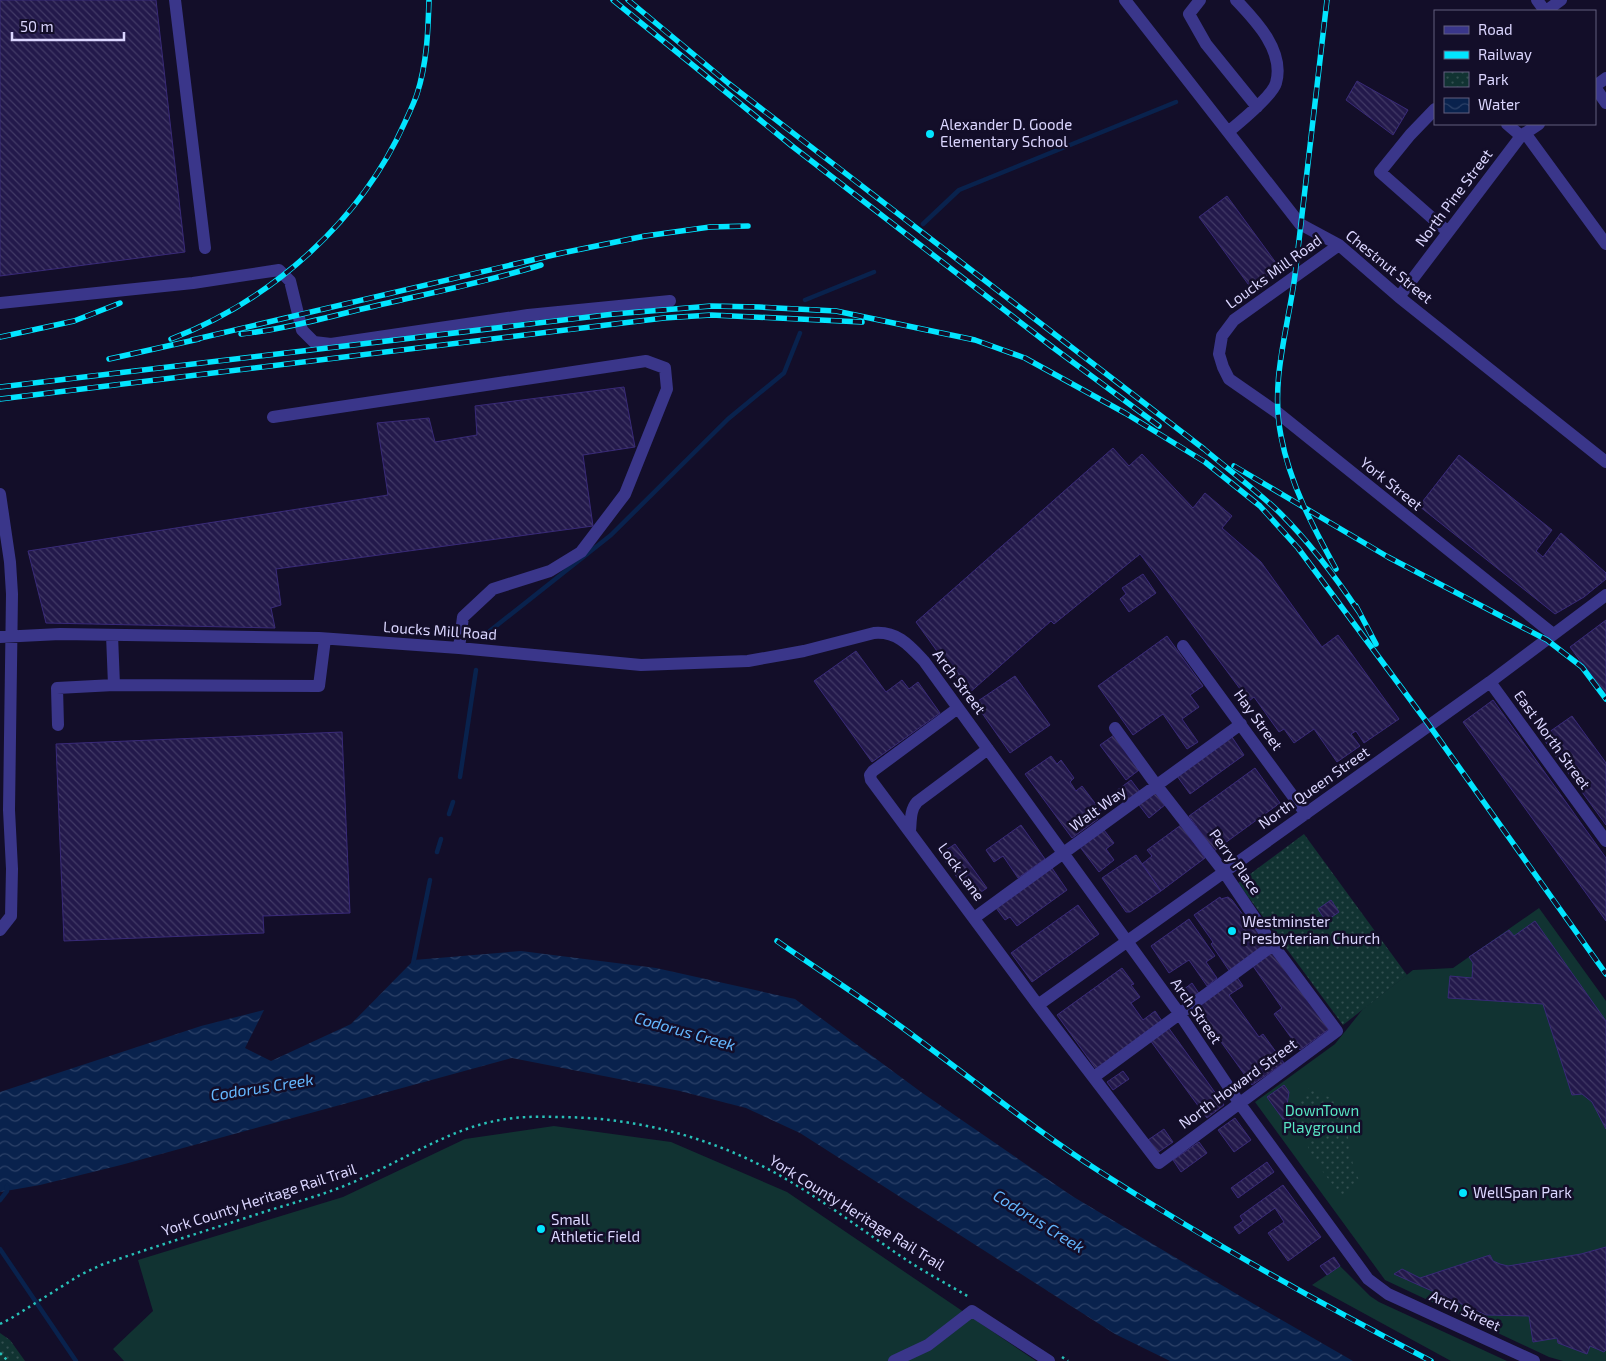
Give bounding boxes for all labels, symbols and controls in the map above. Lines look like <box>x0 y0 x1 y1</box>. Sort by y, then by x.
scale bar <box>12 10 125 42</box>
legend <box>1434 10 1596 125</box>
text: 50 m <box>20 17 54 35</box>
text: Road <box>1478 20 1513 38</box>
text: Railway <box>1478 45 1532 63</box>
text: Park <box>1478 70 1509 88</box>
text: Water <box>1478 95 1520 113</box>
place label: Alexander D. Goode Elementary School <box>940 115 1072 150</box>
marker: Alexander D. Goode Elementary School <box>924 128 936 140</box>
street label: North Pine Street <box>1411 145 1496 250</box>
street label: Chestnut Street <box>1343 226 1437 307</box>
street label: Loucks Mill Road <box>1222 230 1325 312</box>
street label: York Street <box>1357 453 1426 514</box>
street label: Loucks Mill Road <box>383 617 498 643</box>
street label: Arch Street <box>930 646 990 717</box>
street label: Hay Street <box>1231 685 1287 754</box>
street label: East North Street <box>1511 686 1595 793</box>
street label: North Queen Street <box>1254 742 1373 833</box>
street label: Walt Way <box>1066 782 1129 835</box>
street label: Perry Place <box>1206 825 1266 898</box>
street label: Lock Lane <box>935 839 989 904</box>
place label: Westminster Presbyterian Church <box>1242 912 1380 947</box>
marker: Westminster Presbyterian Church <box>1226 925 1238 937</box>
street label: Arch Street <box>1168 974 1226 1047</box>
water label: Codorus Creek <box>632 1007 738 1054</box>
street label: North Howard Street <box>1175 1034 1300 1132</box>
water label: Codorus Creek <box>209 1069 315 1104</box>
park label: DownTown Playground <box>1283 1101 1361 1136</box>
street label: York County Heritage Rail Trail <box>766 1151 949 1274</box>
street label: York County Heritage Rail Trail <box>159 1159 359 1239</box>
place label: WellSpan Park <box>1473 1183 1572 1201</box>
water label: Codorus Creek <box>990 1185 1088 1256</box>
marker: WellSpan Park <box>1457 1187 1469 1199</box>
place label: Small Athletic Field <box>551 1210 640 1245</box>
marker: Small Athletic Field <box>535 1223 547 1235</box>
street label: Arch Street <box>1427 1286 1504 1334</box>

